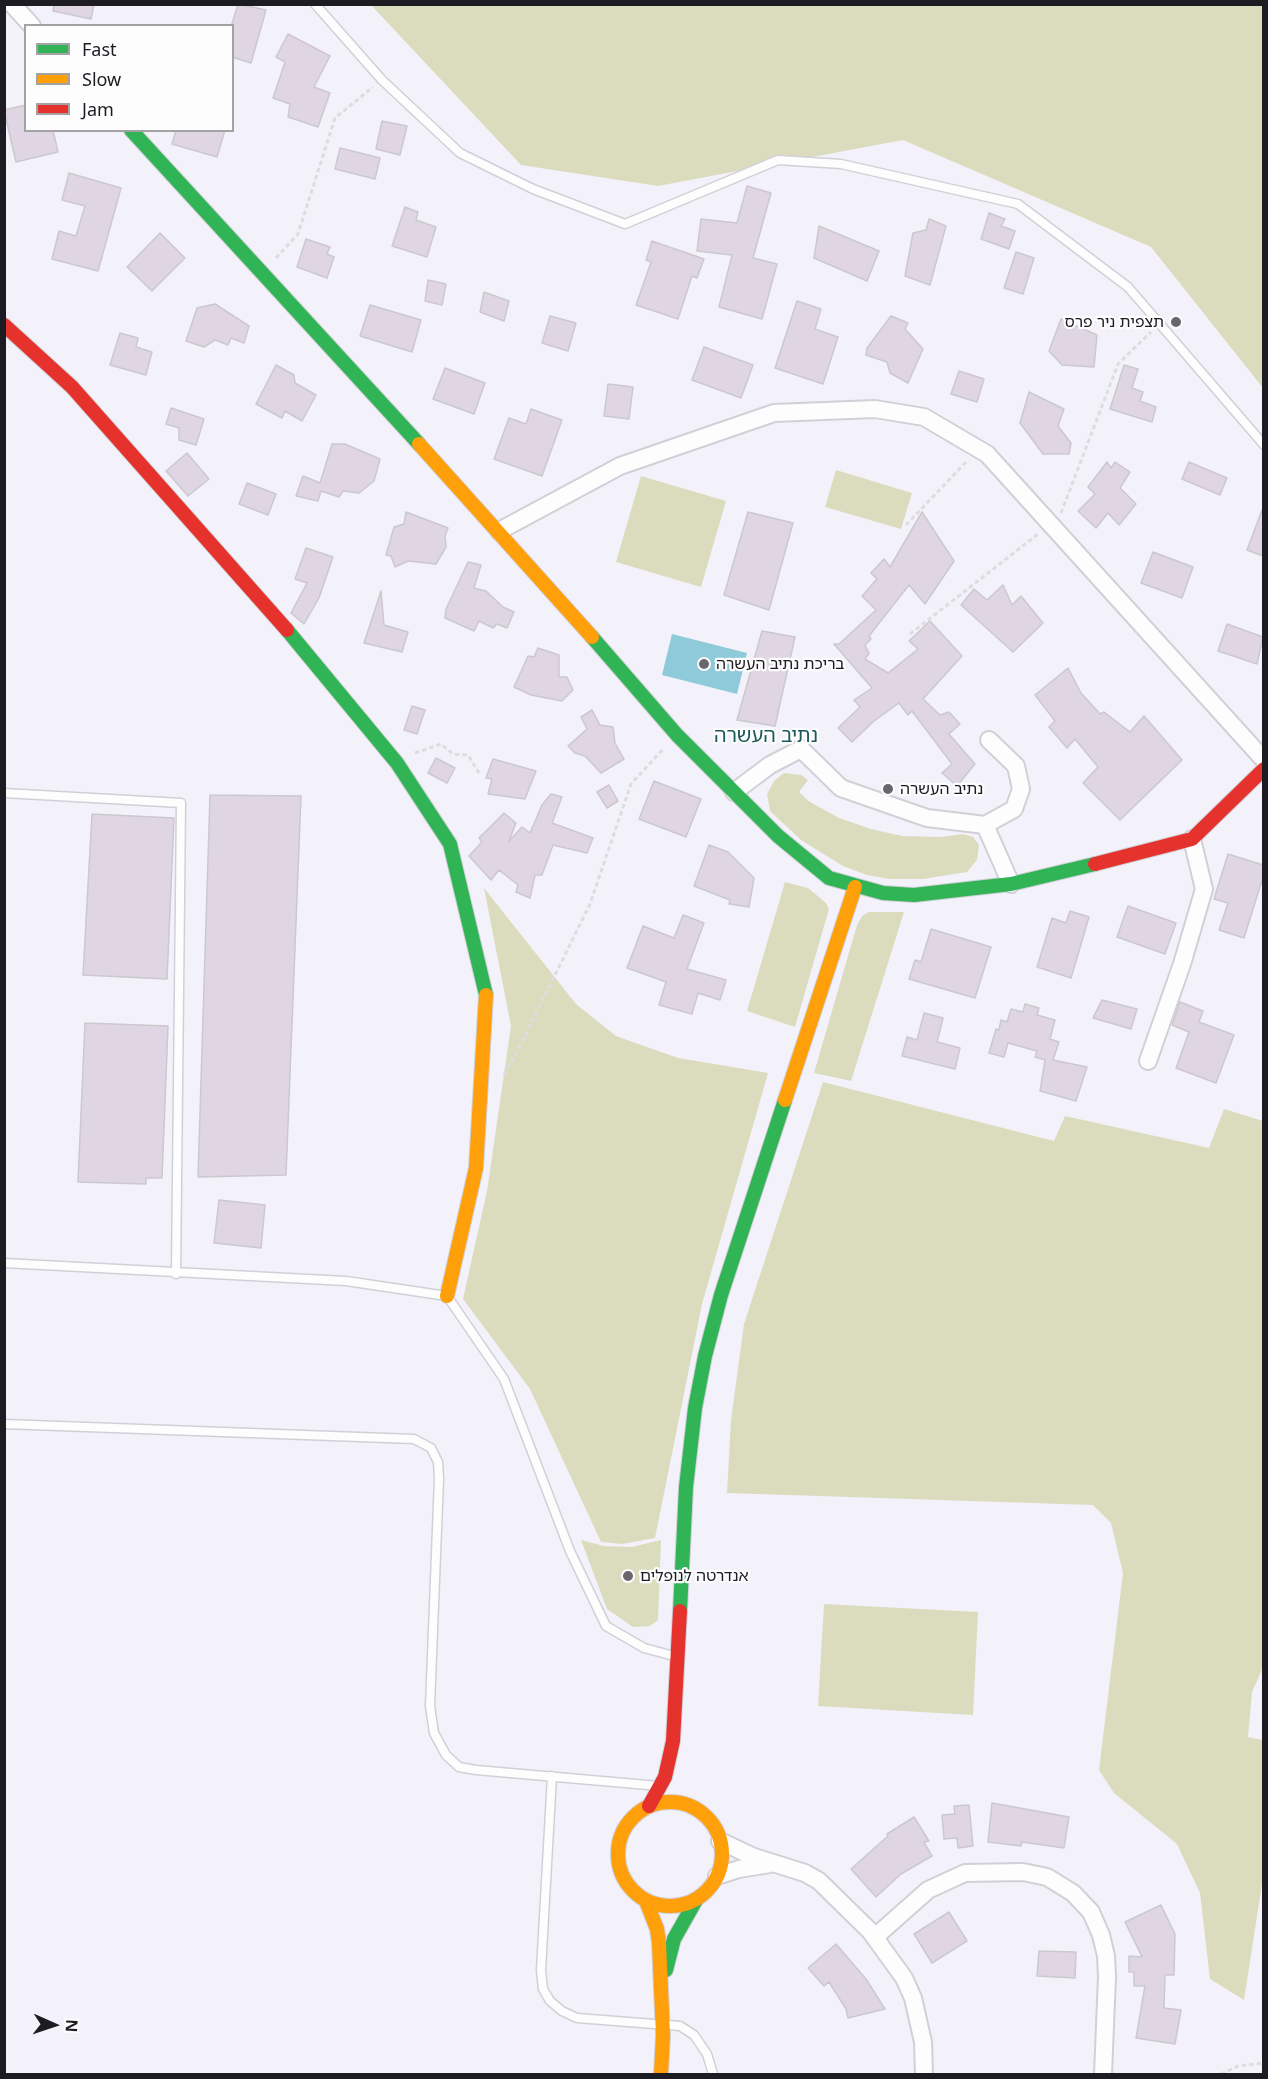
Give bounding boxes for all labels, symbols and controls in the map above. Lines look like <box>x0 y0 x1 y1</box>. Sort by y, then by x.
legend <box>24 24 234 132</box>
text: Fast <box>82 37 117 61</box>
text: Slow <box>82 67 121 91</box>
text: Jam <box>82 97 114 121</box>
place label: תצפית ניר פרס <box>1065 312 1164 332</box>
marker: תצפית ניר פרס <box>1169 315 1183 329</box>
place label: בריכת נתיב העשרה <box>716 654 844 674</box>
marker: בריכת נתיב העשרה <box>697 657 711 671</box>
district label: נתיב העשרה <box>714 724 818 748</box>
place label: נתיב העשרה <box>900 779 983 799</box>
marker: נתיב העשרה <box>881 782 895 796</box>
place label: אנדרטה לנופלים <box>640 1566 749 1586</box>
marker: אנדרטה לנופלים <box>621 1569 635 1583</box>
north arrow <box>24 1995 84 2055</box>
text: N <box>61 2019 83 2033</box>

